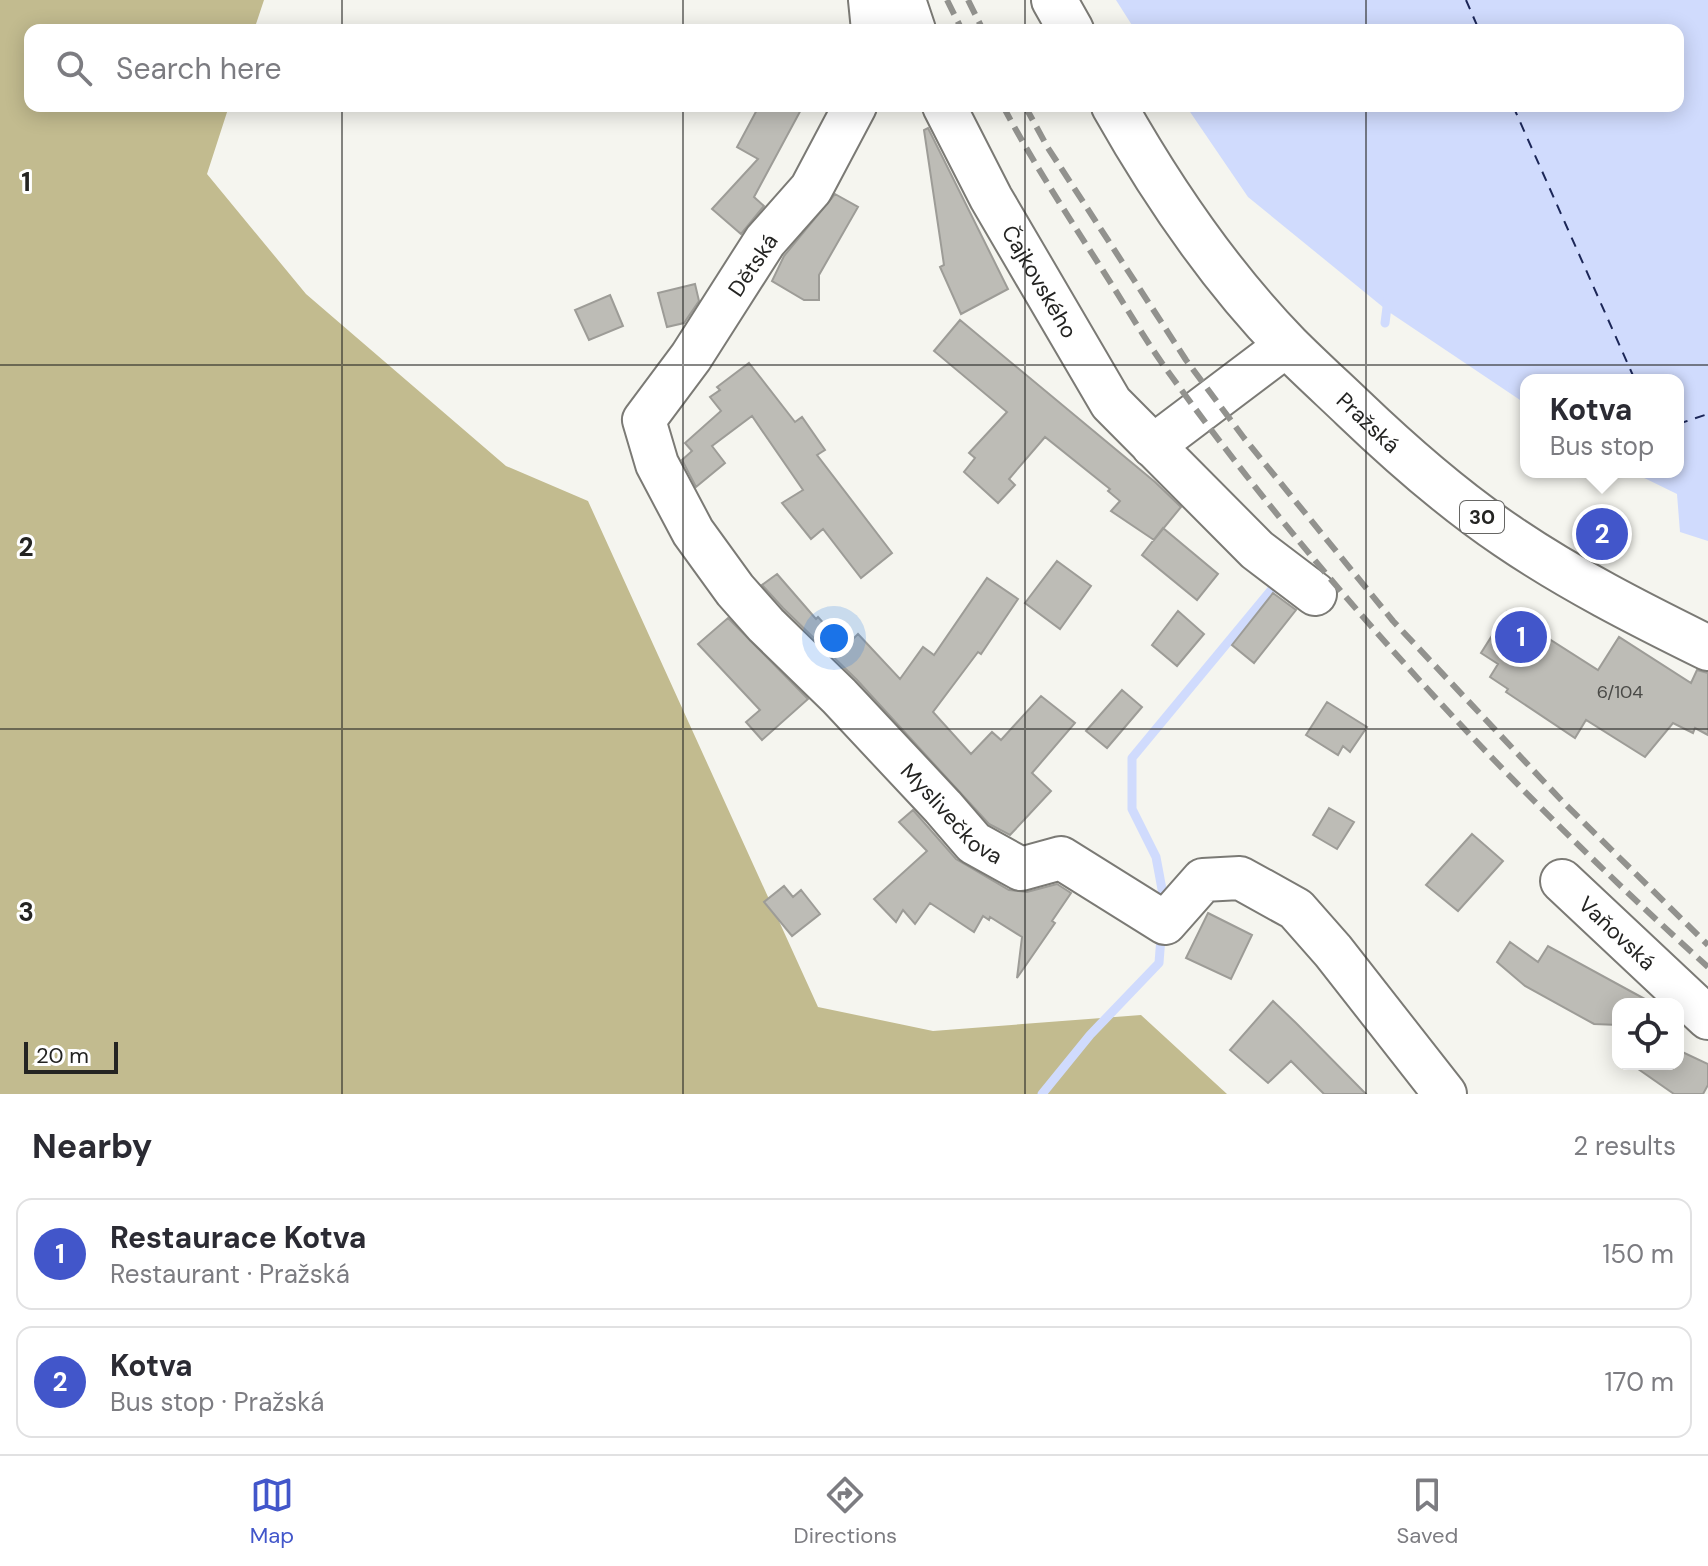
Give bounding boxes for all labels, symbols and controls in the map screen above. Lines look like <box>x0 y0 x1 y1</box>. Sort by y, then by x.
search box <box>24 24 1684 112</box>
icon: search <box>52 46 96 90</box>
text: Search here <box>116 49 282 88</box>
text: 1 <box>21 165 31 199</box>
street label: Čajkovského <box>995 220 1084 343</box>
street label: Dětská <box>721 228 785 302</box>
popup <box>1520 374 1684 478</box>
street label: Pražská <box>1330 386 1406 459</box>
text: Kotva <box>1550 390 1632 429</box>
text: Bus stop <box>1550 429 1654 463</box>
road number: 30 <box>1460 501 1504 533</box>
pin: 2 <box>1576 504 1628 564</box>
text: 2 <box>18 530 34 564</box>
pin: 1 <box>1495 607 1547 667</box>
your location <box>814 618 854 658</box>
house number: 6/104 <box>1597 680 1643 704</box>
street label: Myslivečkova <box>895 757 1008 870</box>
street label: Vaňovská <box>1573 890 1662 976</box>
text: 3 <box>18 895 34 929</box>
map controls <box>1612 998 1684 1070</box>
button: locate <box>1612 998 1684 1070</box>
scale bar <box>24 1038 118 1074</box>
text: 20 m <box>36 1041 89 1070</box>
text: Nearby <box>32 1124 152 1169</box>
text: 2 results <box>1573 1129 1676 1163</box>
text: Restaurace Kotva <box>110 1218 366 1257</box>
text: 1 <box>55 1237 65 1271</box>
text: 150 m <box>1602 1237 1674 1271</box>
text: Restaurant · Pražská <box>110 1257 350 1291</box>
text: Kotva <box>110 1346 193 1385</box>
text: 2 <box>52 1365 68 1399</box>
text: 170 m <box>1605 1365 1674 1399</box>
text: Bus stop · Pražská <box>110 1385 324 1419</box>
tab: Map <box>250 1473 294 1550</box>
tab: Directions <box>794 1473 897 1550</box>
tab: Saved <box>1397 1473 1458 1550</box>

